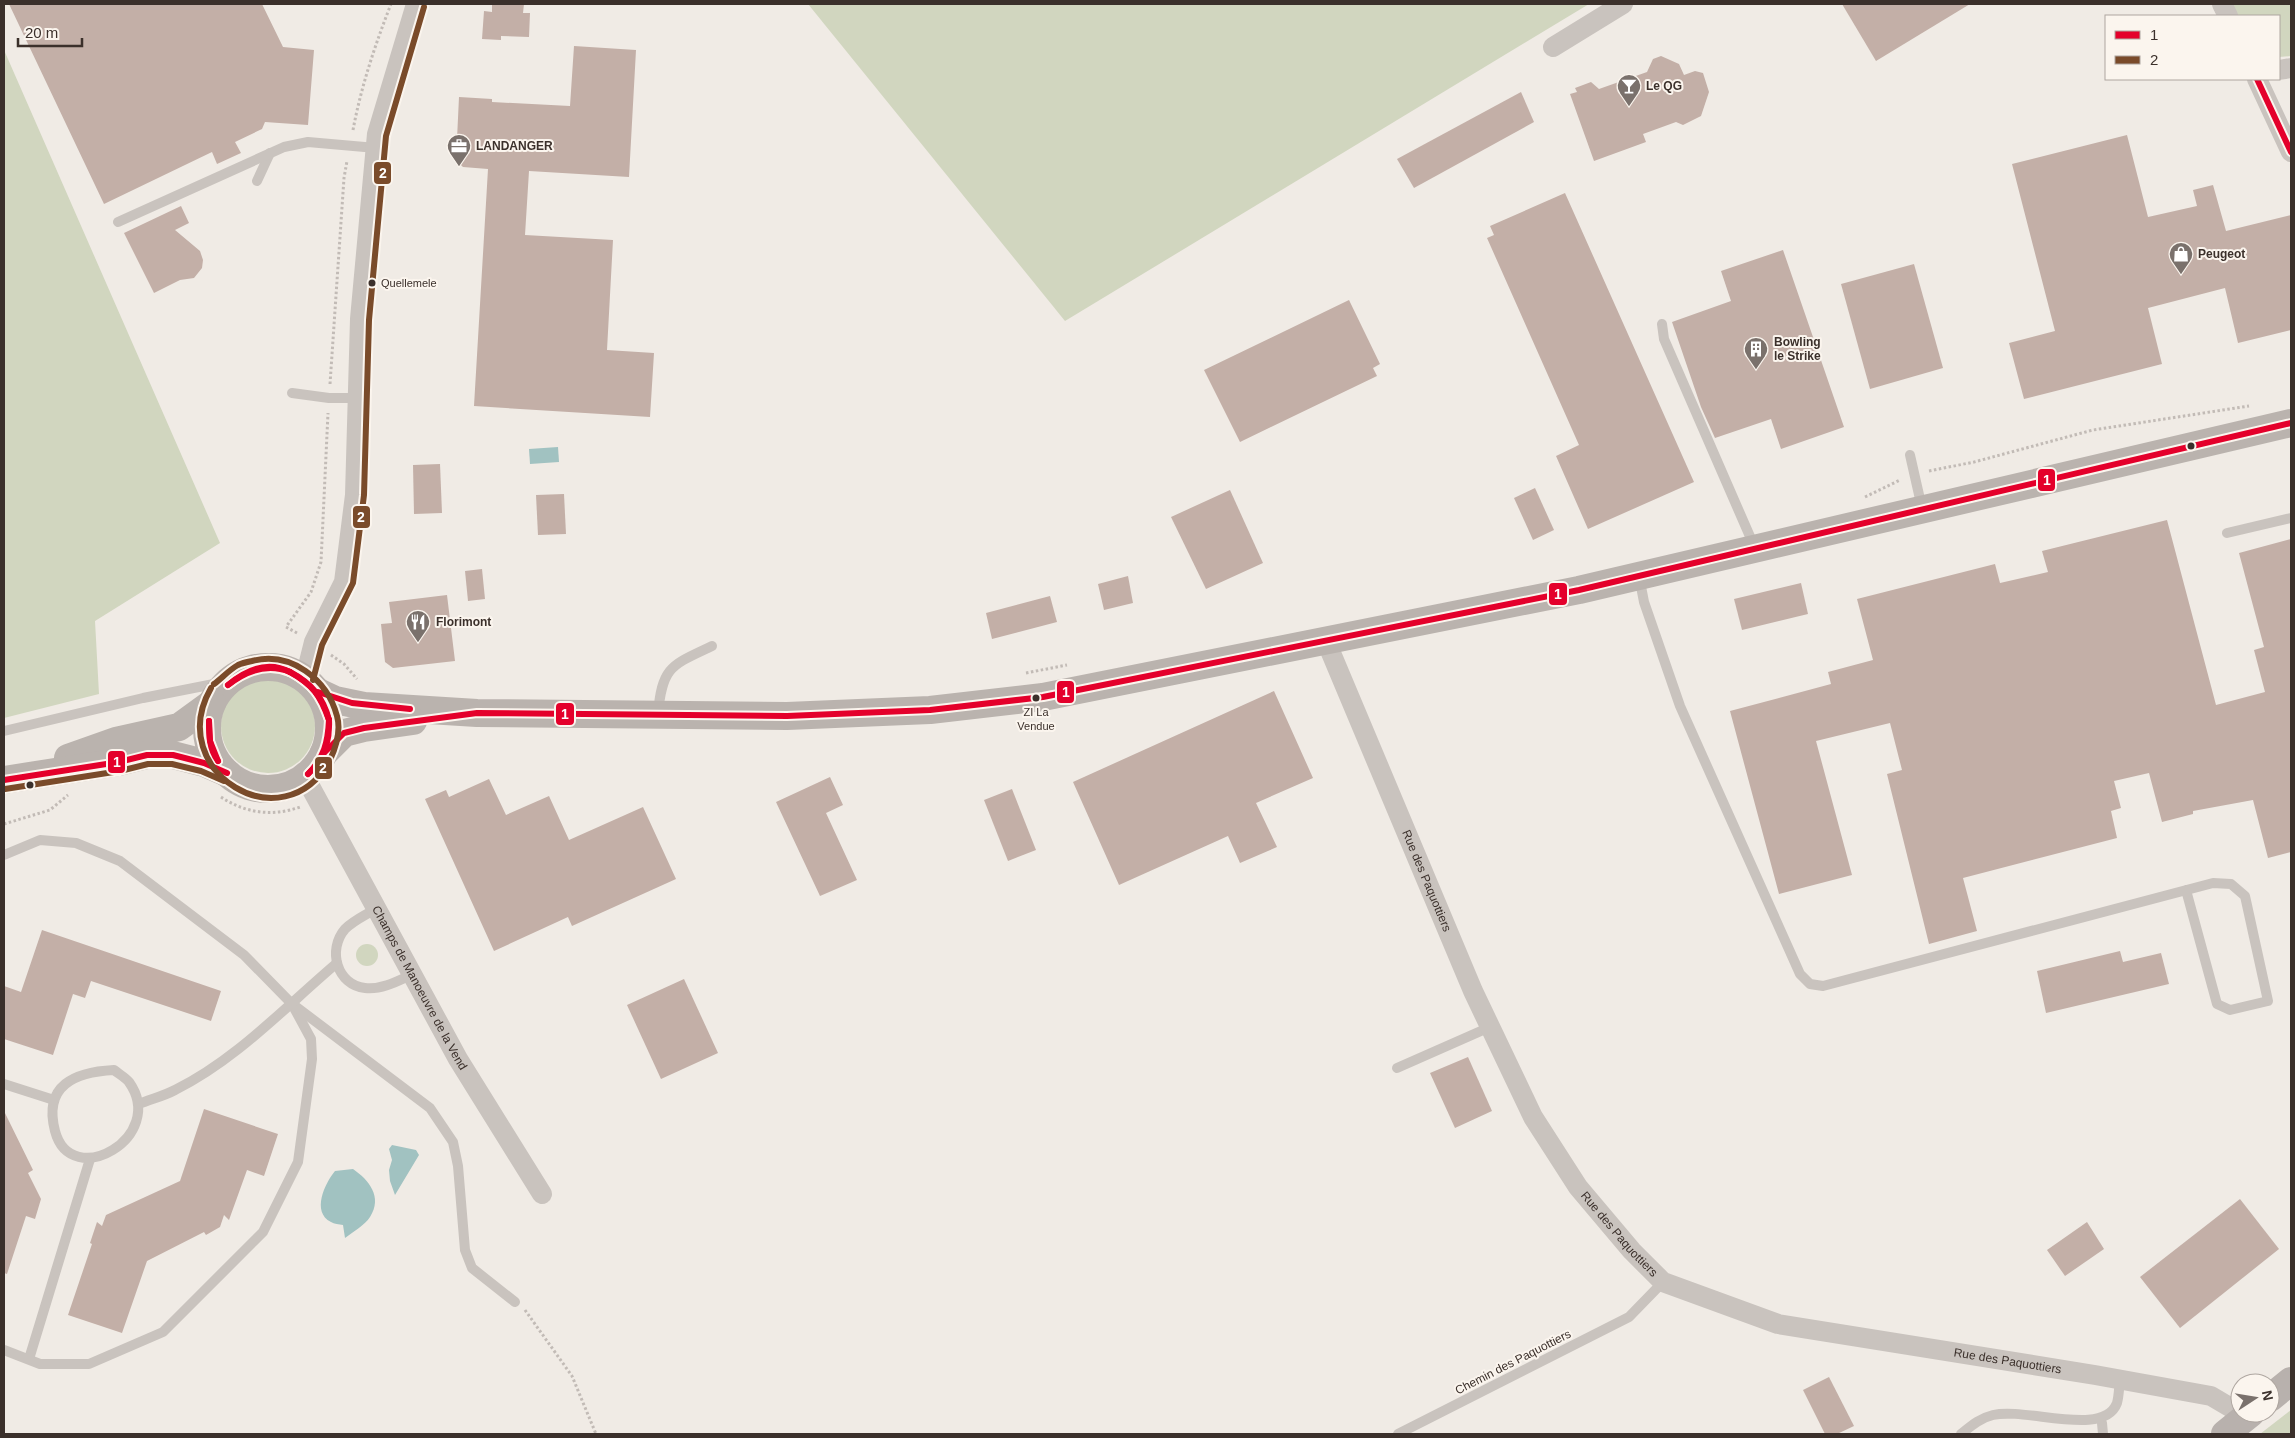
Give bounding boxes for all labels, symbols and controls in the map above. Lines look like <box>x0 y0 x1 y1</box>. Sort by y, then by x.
scale bar <box>18 15 81 47</box>
legend <box>2105 15 2280 80</box>
text: 20 m <box>25 24 58 41</box>
text: 1 <box>2150 26 2158 43</box>
text: 2 <box>2150 51 2158 68</box>
bar icon: Le QG <box>1616 73 1642 107</box>
place label: Le QG <box>1646 79 1682 93</box>
office icon: LANDANGER <box>446 133 472 167</box>
place label: LANDANGER <box>476 139 553 153</box>
line badge: 2 <box>373 161 392 185</box>
text: 2 <box>379 165 387 181</box>
shop icon: Peugeot <box>2168 241 2194 275</box>
place label: Peugeot <box>2198 247 2245 261</box>
place label: Quellemele <box>381 277 437 289</box>
marker: Quellemele <box>367 278 377 288</box>
place label: Bowling le Strike <box>1774 335 1821 363</box>
building icon: Bowling le Strike <box>1743 336 1769 370</box>
unlabelled marker <box>2186 441 2196 451</box>
line badge: 1 <box>2037 468 2056 492</box>
text: 1 <box>2043 472 2051 488</box>
line badge: 2 <box>352 505 371 529</box>
text: 2 <box>357 509 365 525</box>
line badge: 1 <box>1548 582 1568 606</box>
text: 1 <box>1554 586 1562 602</box>
restaurant icon: Florimont <box>405 609 431 643</box>
place label: Florimont <box>436 615 491 629</box>
line badge: 1 <box>1056 680 1075 704</box>
text: 1 <box>1062 684 1070 700</box>
marker: ZI La Vendue <box>1031 693 1041 703</box>
line badge: 1 <box>555 702 575 726</box>
text: 1 <box>561 706 569 722</box>
place label: ZI La Vendue <box>1017 706 1055 732</box>
line badge: 1 <box>107 750 126 774</box>
text: 1 <box>113 754 121 770</box>
line badge: 2 <box>314 756 333 780</box>
text: 2 <box>319 760 327 776</box>
unlabelled marker <box>25 780 35 790</box>
street label: Rue des Paquottiers <box>1399 828 1454 934</box>
street label: Champs de Manoeuvre de la Vend <box>369 903 470 1073</box>
street label: Rue des Paquottiers <box>1578 1189 1661 1280</box>
street label: Chemin des Paquottiers <box>1453 1327 1573 1397</box>
street label: Rue des Paquottiers <box>1953 1345 2063 1377</box>
north arrow <box>2230 1373 2280 1423</box>
text: N <box>2259 1389 2277 1402</box>

